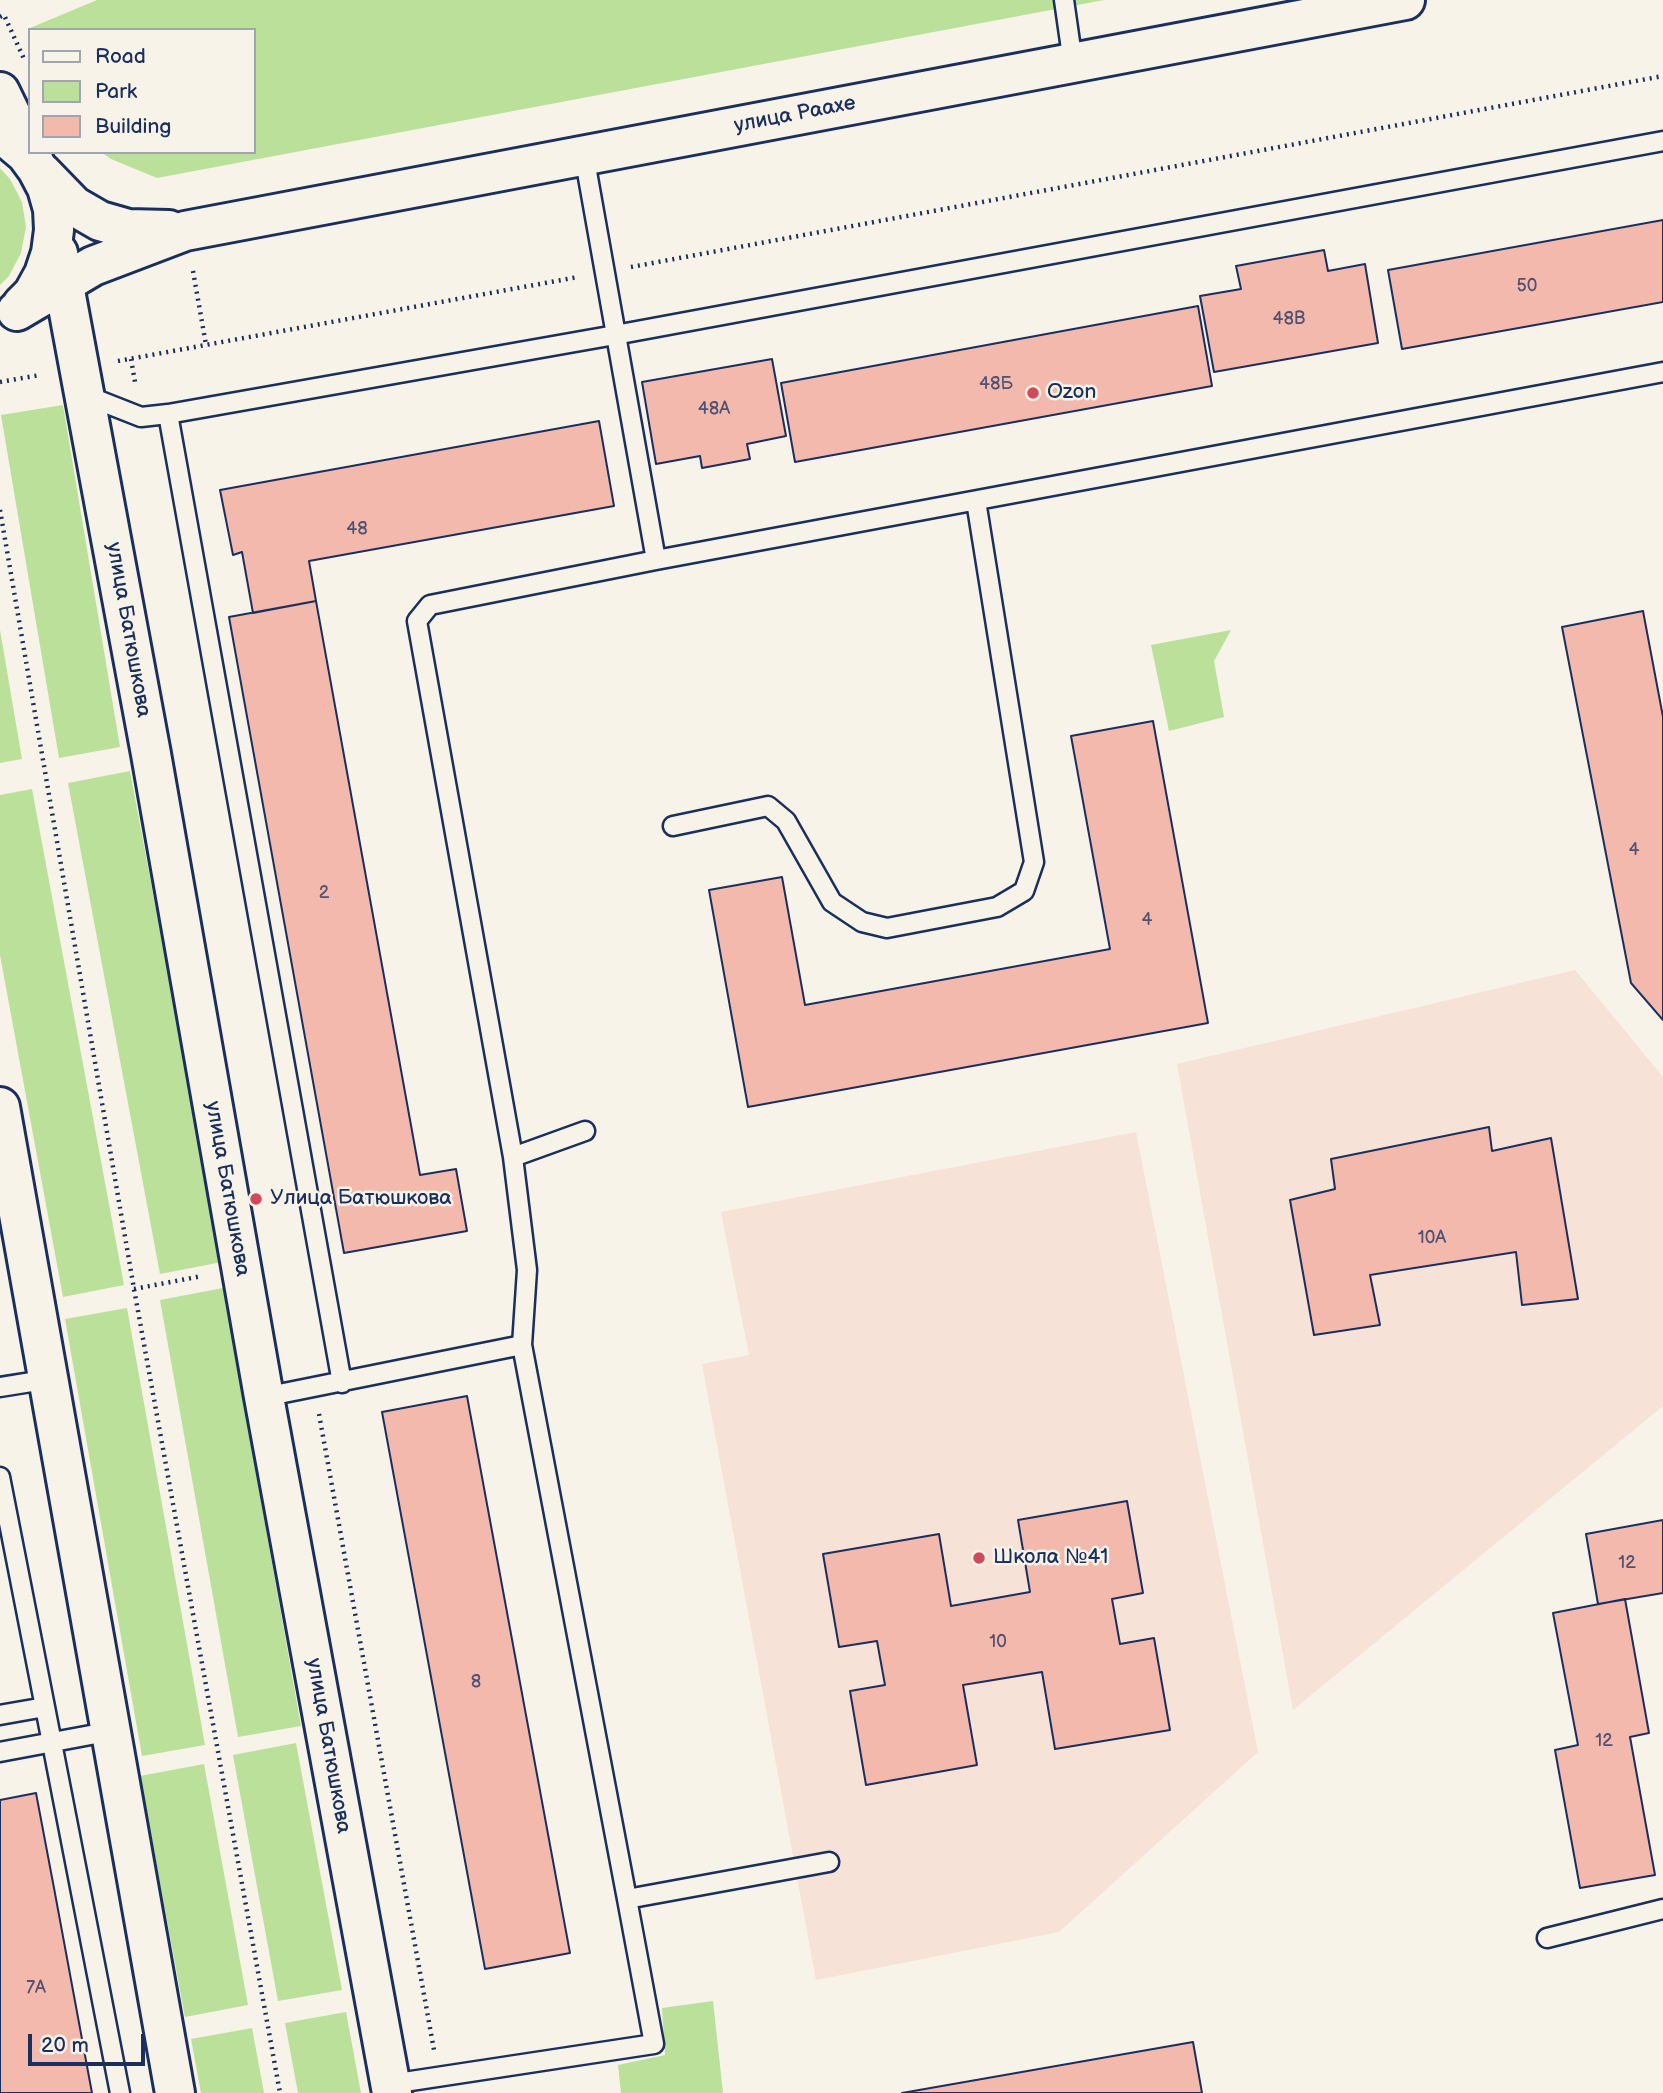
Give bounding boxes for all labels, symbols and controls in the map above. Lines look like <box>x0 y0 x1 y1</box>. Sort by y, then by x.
legend <box>28 28 256 154</box>
text: Road <box>95 44 146 69</box>
text: Park <box>95 79 137 104</box>
street label: улица Раахе <box>732 91 858 139</box>
text: Building <box>95 114 171 139</box>
house number: 50 <box>1517 275 1537 297</box>
house number: 48В <box>1273 308 1305 330</box>
house number: 48Б <box>979 373 1013 395</box>
place label: Ozon <box>1047 380 1096 406</box>
marker: Ozon <box>1025 385 1041 401</box>
house number: 48А <box>698 398 730 420</box>
house number: 48 <box>346 518 368 540</box>
street label: улица Батюшкова <box>100 540 156 720</box>
house number: 4 <box>1629 839 1639 861</box>
house number: 2 <box>319 882 329 904</box>
house number: 4 <box>1142 909 1152 931</box>
street label: улица Батюшкова <box>199 1099 255 1279</box>
place label: Улица Батюшкова <box>270 1186 452 1212</box>
marker: Улица Батюшкова <box>248 1191 264 1207</box>
house number: 10А <box>1418 1227 1446 1249</box>
place label: Школа №41 <box>993 1545 1108 1571</box>
marker: Школа №41 <box>971 1550 987 1566</box>
house number: 12 <box>1618 1552 1636 1574</box>
house number: 10 <box>989 1631 1007 1653</box>
street label: улица Батюшкова <box>300 1656 356 1836</box>
house number: 8 <box>471 1671 481 1693</box>
house number: 12 <box>1595 1730 1613 1752</box>
house number: 7А <box>26 1977 46 1999</box>
scale bar <box>32 2020 149 2064</box>
text: 20 m <box>41 2033 89 2058</box>

